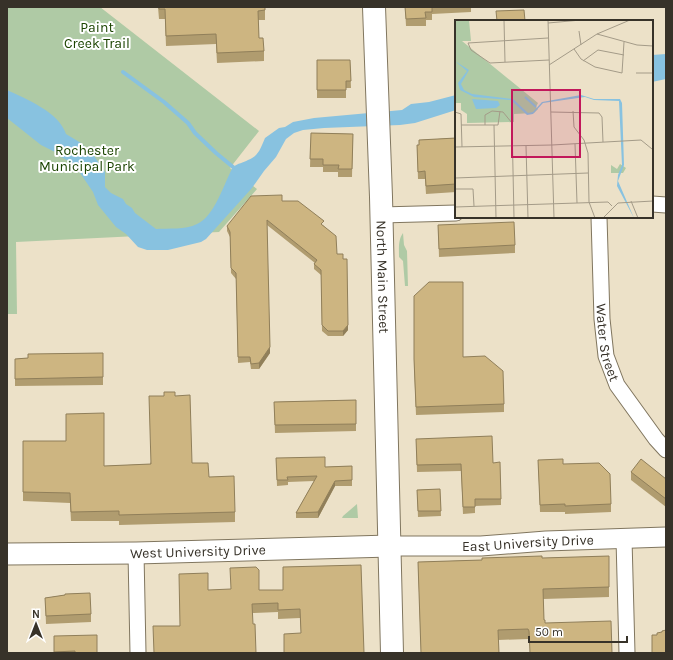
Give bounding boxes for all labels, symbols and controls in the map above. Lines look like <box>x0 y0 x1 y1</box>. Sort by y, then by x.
park label: Paint Creek Trail <box>64 19 130 52</box>
inset map <box>455 20 653 218</box>
park label: Rochester Municipal Park <box>39 142 135 175</box>
street label: North Main Street <box>373 220 392 334</box>
street label: Water Street <box>593 303 623 384</box>
street label: East University Drive <box>462 531 594 555</box>
street label: West University Drive <box>130 541 266 562</box>
north arrow <box>16 604 56 644</box>
text: N <box>32 608 40 621</box>
scale bar <box>529 618 627 644</box>
text: 50 m <box>535 625 563 639</box>

